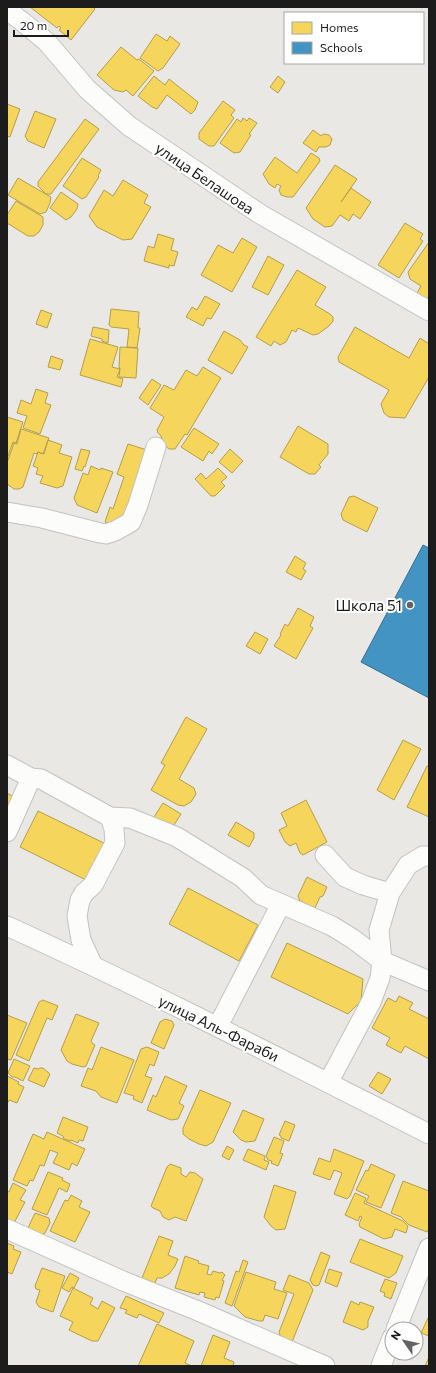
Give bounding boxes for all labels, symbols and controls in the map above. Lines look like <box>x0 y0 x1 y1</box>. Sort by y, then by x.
scale bar <box>14 12 68 38</box>
legend <box>284 12 424 64</box>
text: 20 m <box>20 18 47 32</box>
text: Homes <box>320 20 358 34</box>
text: Schools <box>320 40 363 54</box>
street label: улица Белашова <box>152 138 258 218</box>
place label: Школа 51 <box>335 596 402 614</box>
marker: Школа 51 <box>405 600 415 610</box>
street label: улица Аль-Фараби <box>156 991 282 1065</box>
north arrow <box>384 1321 424 1361</box>
text: N <box>388 1328 403 1342</box>

